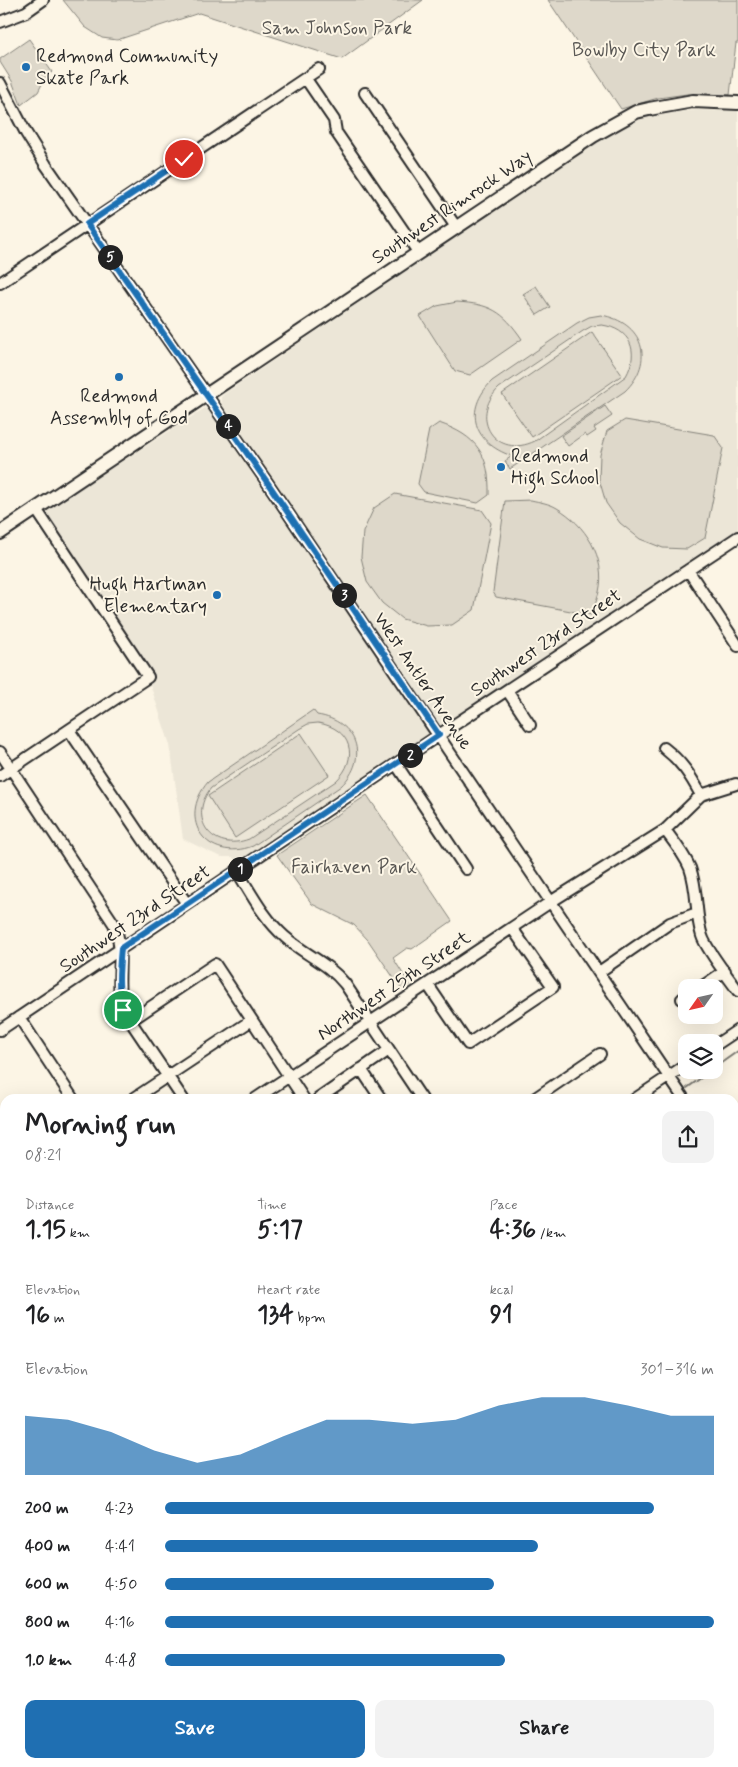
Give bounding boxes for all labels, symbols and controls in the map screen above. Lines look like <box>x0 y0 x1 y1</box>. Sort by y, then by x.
park label: Sam Johnson Park <box>262 16 413 41</box>
park label: Bowlby City Park <box>572 38 716 63</box>
place label: Redmond Community Skate Park <box>36 44 218 91</box>
marker: Redmond Community Skate Park <box>20 61 32 73</box>
pin <box>163 138 205 180</box>
street label: Southwest Rimrock Way <box>367 144 538 271</box>
icon: check <box>170 145 198 173</box>
pin: 5 <box>98 244 122 270</box>
text: 5 <box>106 248 115 266</box>
marker: Redmond Assembly of God <box>113 371 125 383</box>
place label: Redmond Assembly of God <box>50 384 188 431</box>
pin: 4 <box>216 414 240 438</box>
text: 4 <box>224 417 233 435</box>
place label: Redmond High School <box>511 444 600 494</box>
marker: Redmond High School <box>495 461 507 473</box>
place label: Hugh Hartman Elementary <box>89 572 207 619</box>
pin: 3 <box>332 582 356 608</box>
street label: Southwest 23rd Street <box>466 583 626 703</box>
text: 3 <box>341 586 348 604</box>
marker: Hugh Hartman Elementary <box>211 589 223 601</box>
street label: West Antler Avenue <box>368 607 478 755</box>
pin: 2 <box>398 742 422 768</box>
text: 2 <box>407 746 414 764</box>
park label: Fairhaven Park <box>291 855 417 880</box>
pin: 1 <box>228 856 252 882</box>
street label: Southwest 23rd Street <box>55 859 215 979</box>
text: 1 <box>237 860 244 878</box>
street label: Northwest 25th Street <box>312 925 476 1047</box>
north arrow <box>678 979 722 1024</box>
map controls <box>678 979 723 1079</box>
pin <box>102 989 144 1031</box>
icon: arrive <box>109 996 137 1024</box>
button: layers <box>678 1034 723 1079</box>
text: Morning run <box>25 1107 176 1144</box>
button: share <box>662 1111 714 1163</box>
text: 08:21 <box>25 1145 62 1166</box>
text: Distance <box>25 1196 74 1214</box>
text: Time <box>257 1196 287 1214</box>
text: Pace <box>490 1196 518 1214</box>
text: 1.15 <box>25 1214 66 1247</box>
text: 5:17 <box>257 1214 303 1247</box>
text: 4:36 <box>490 1214 536 1247</box>
text: km <box>66 1224 90 1242</box>
text: /km <box>536 1224 566 1242</box>
text: Elevation <box>25 1281 80 1299</box>
text: Heart rate <box>257 1281 320 1299</box>
text: kcal <box>490 1281 513 1299</box>
text: 16 <box>25 1299 50 1332</box>
text: 134 <box>257 1299 294 1332</box>
text: 91 <box>490 1299 513 1332</box>
text: m <box>50 1309 65 1327</box>
text: bpm <box>294 1309 326 1327</box>
text: Elevation <box>25 1359 88 1380</box>
text: 301–316 m <box>640 1359 714 1380</box>
text: 200 m <box>25 1498 69 1519</box>
text: 4:23 <box>105 1498 133 1519</box>
text: 400 m <box>25 1536 70 1557</box>
text: 4:41 <box>105 1536 135 1557</box>
text: 600 m <box>25 1574 69 1595</box>
text: 4:50 <box>105 1574 137 1595</box>
text: 800 m <box>25 1612 70 1633</box>
text: 4:16 <box>105 1612 135 1633</box>
text: 1.0 km <box>25 1650 72 1671</box>
text: 4:48 <box>105 1650 137 1671</box>
button: Save <box>25 1700 365 1758</box>
button: Share <box>375 1700 714 1758</box>

